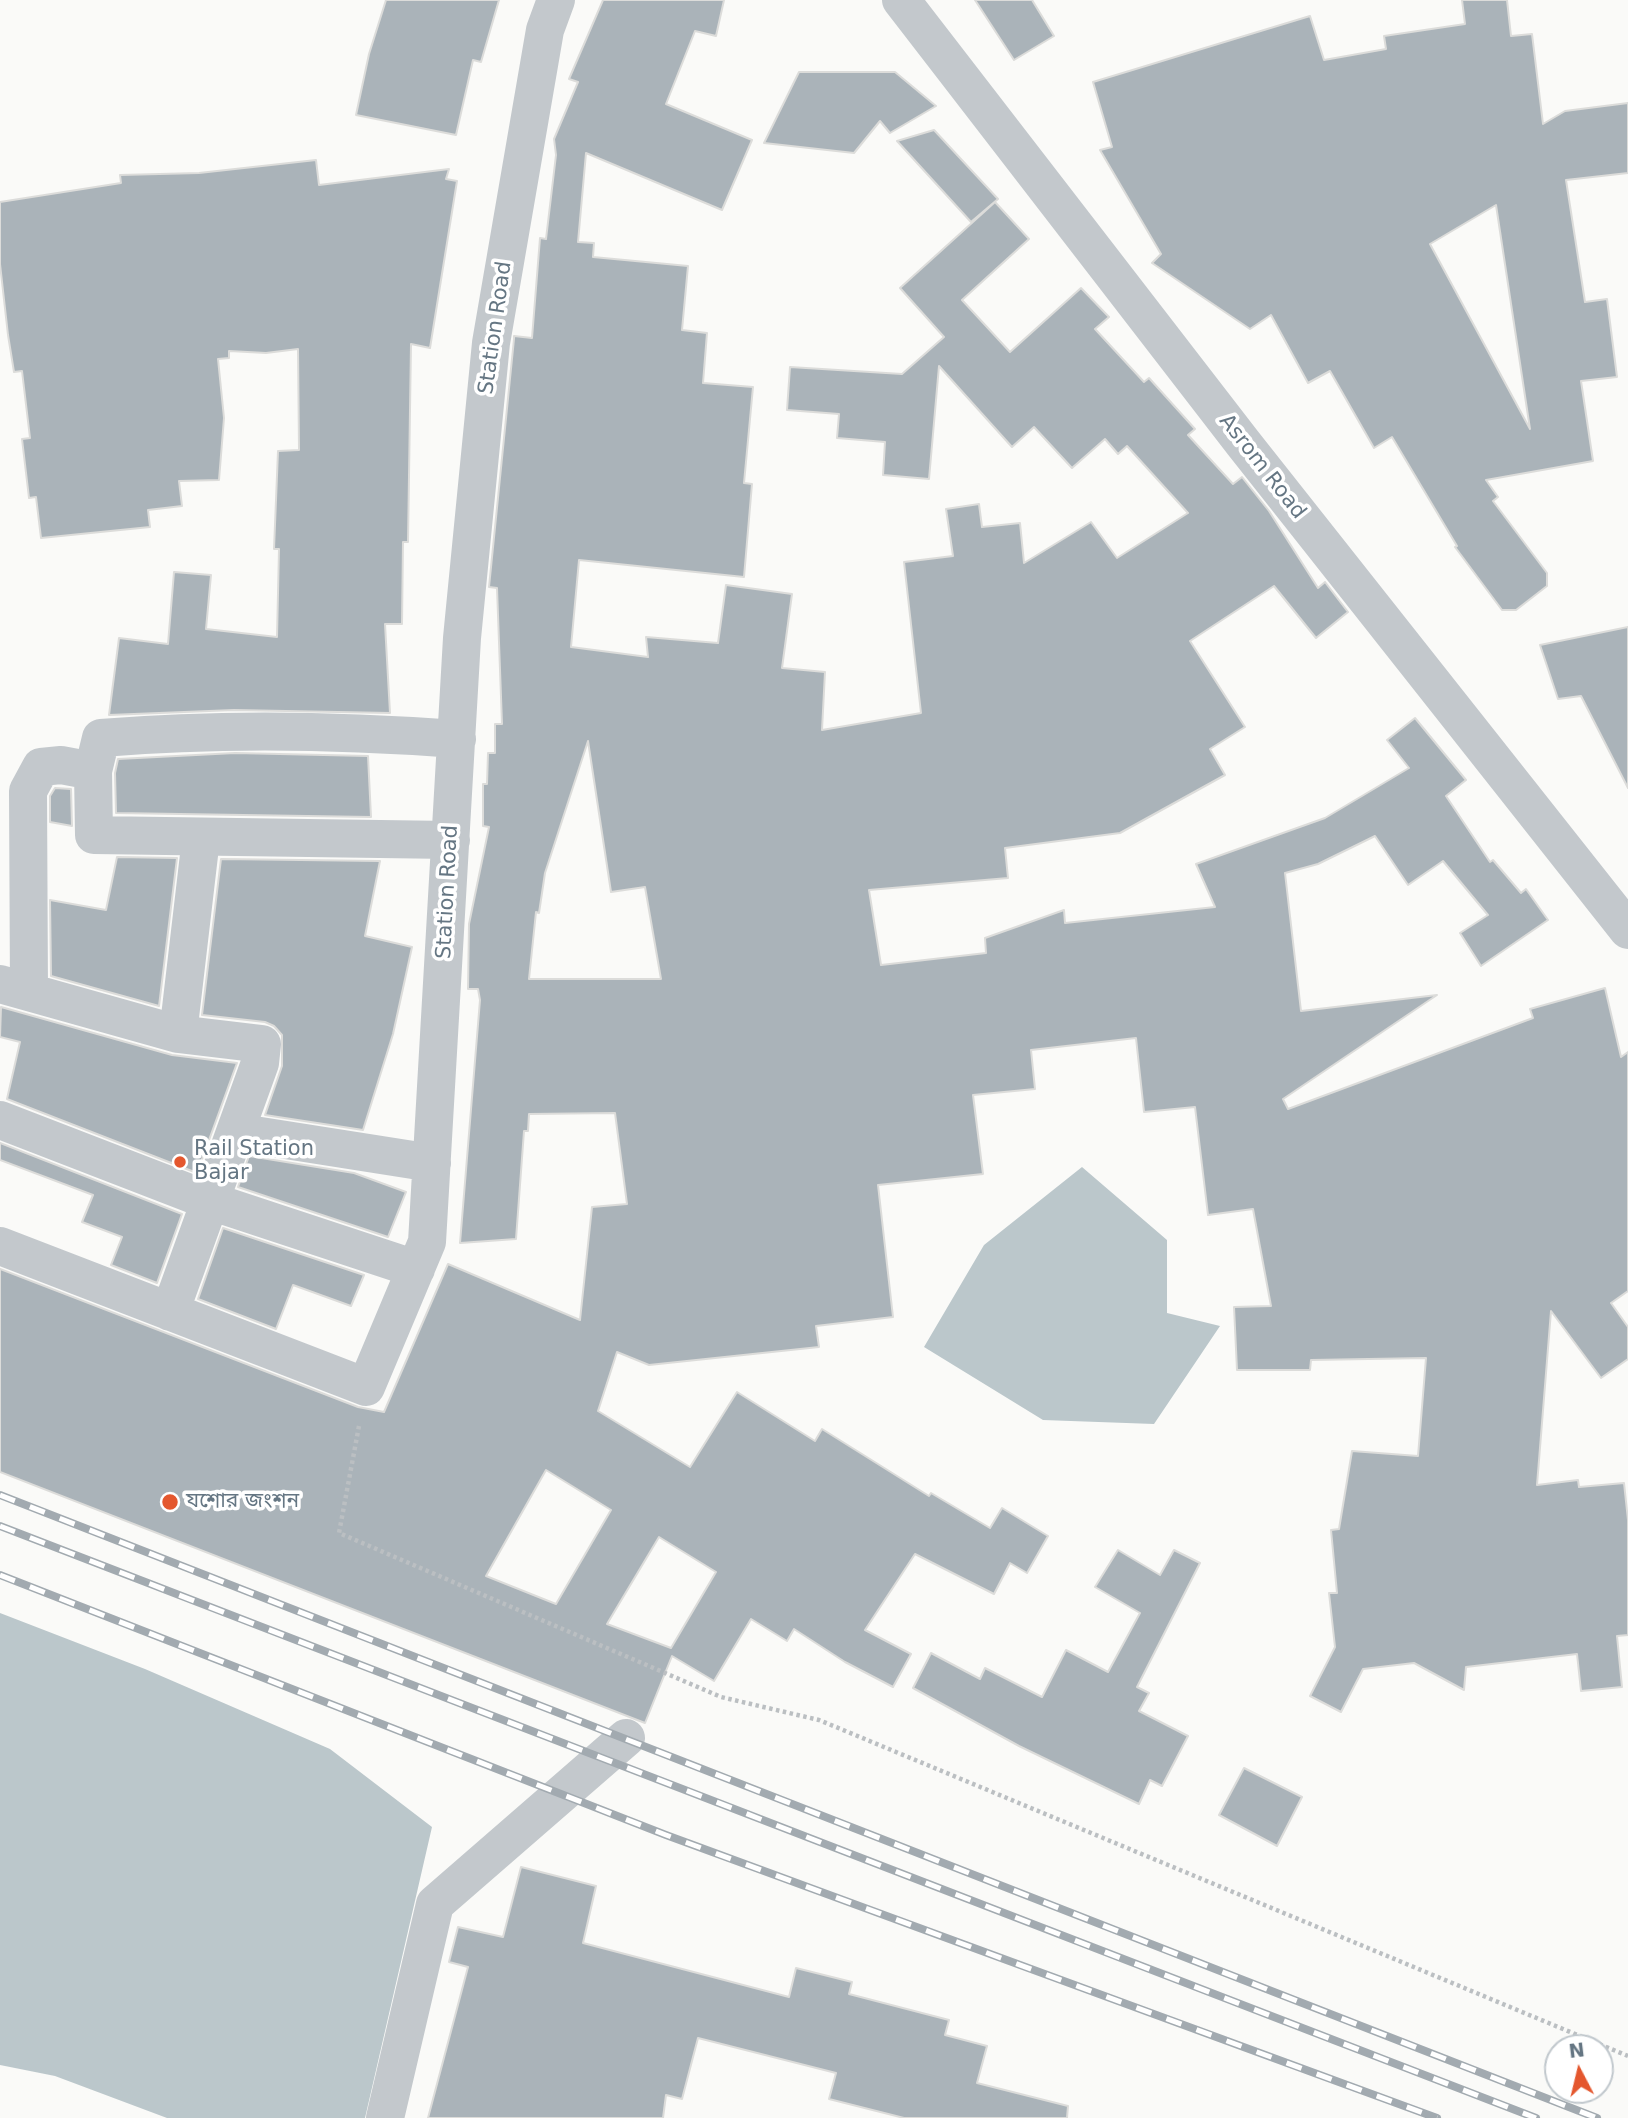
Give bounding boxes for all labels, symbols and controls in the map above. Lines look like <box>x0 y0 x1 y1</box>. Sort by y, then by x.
street label: Station Road <box>474 260 518 396</box>
street label: Asrom Road <box>1213 410 1311 524</box>
street label: Station Road <box>432 824 464 960</box>
place label: Rail Station Bajar <box>194 1137 314 1187</box>
marker: Rail Station Bajar <box>172 1154 188 1170</box>
place label: যশোর জংশন <box>186 1489 299 1515</box>
marker: যশোর জংশন <box>160 1492 180 1512</box>
north arrow <box>1544 2034 1614 2104</box>
text: N <box>1567 2038 1586 2062</box>

